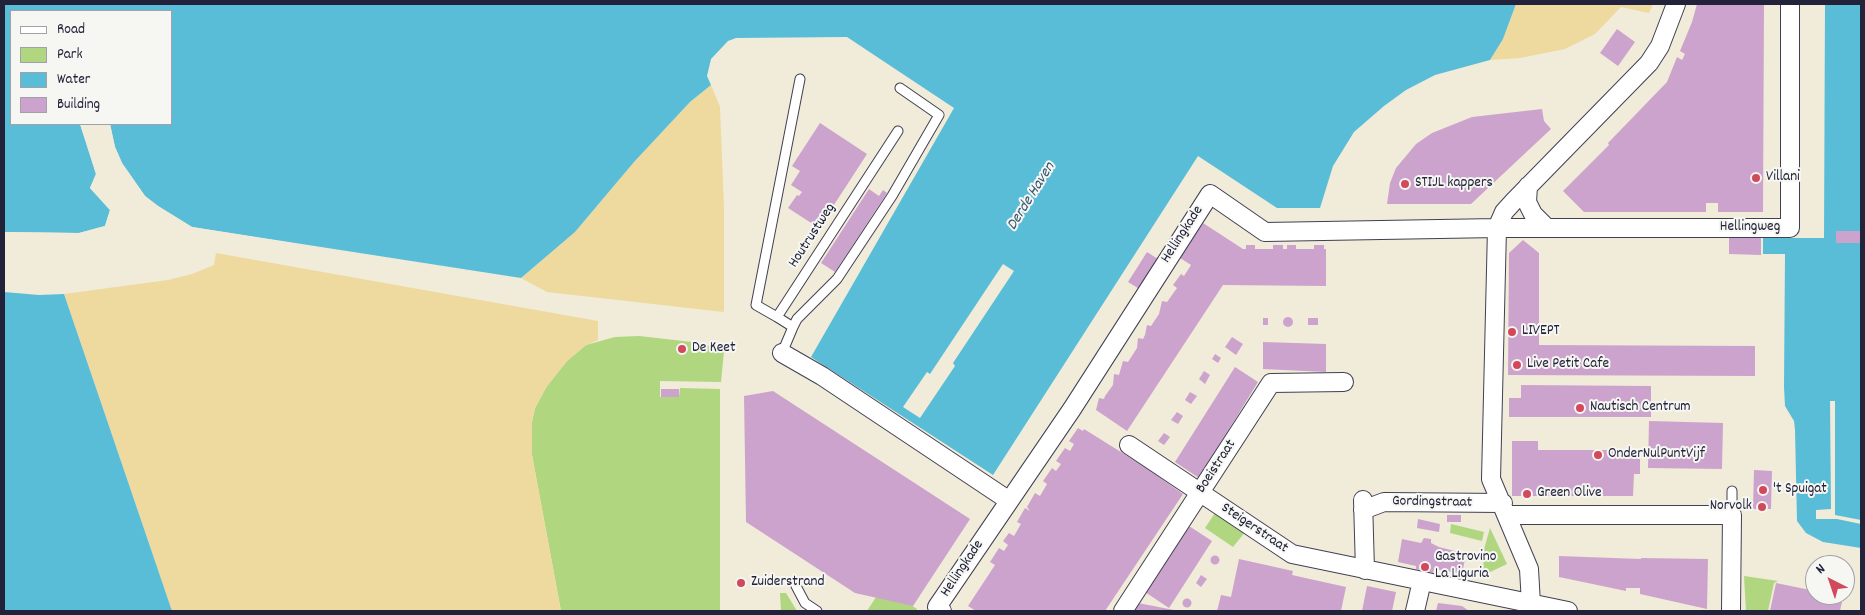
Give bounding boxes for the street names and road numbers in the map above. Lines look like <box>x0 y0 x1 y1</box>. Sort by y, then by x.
street label: Houtrustweg <box>786 200 840 272</box>
street label: Hellingkade <box>1158 203 1208 267</box>
street label: Hellingweg <box>1720 219 1780 237</box>
street label: Boeistraat <box>1193 437 1241 497</box>
street label: Gordingstraat <box>1392 493 1472 513</box>
street label: Steigerstraat <box>1217 500 1291 558</box>
street label: Hellingkade <box>938 537 988 601</box>

